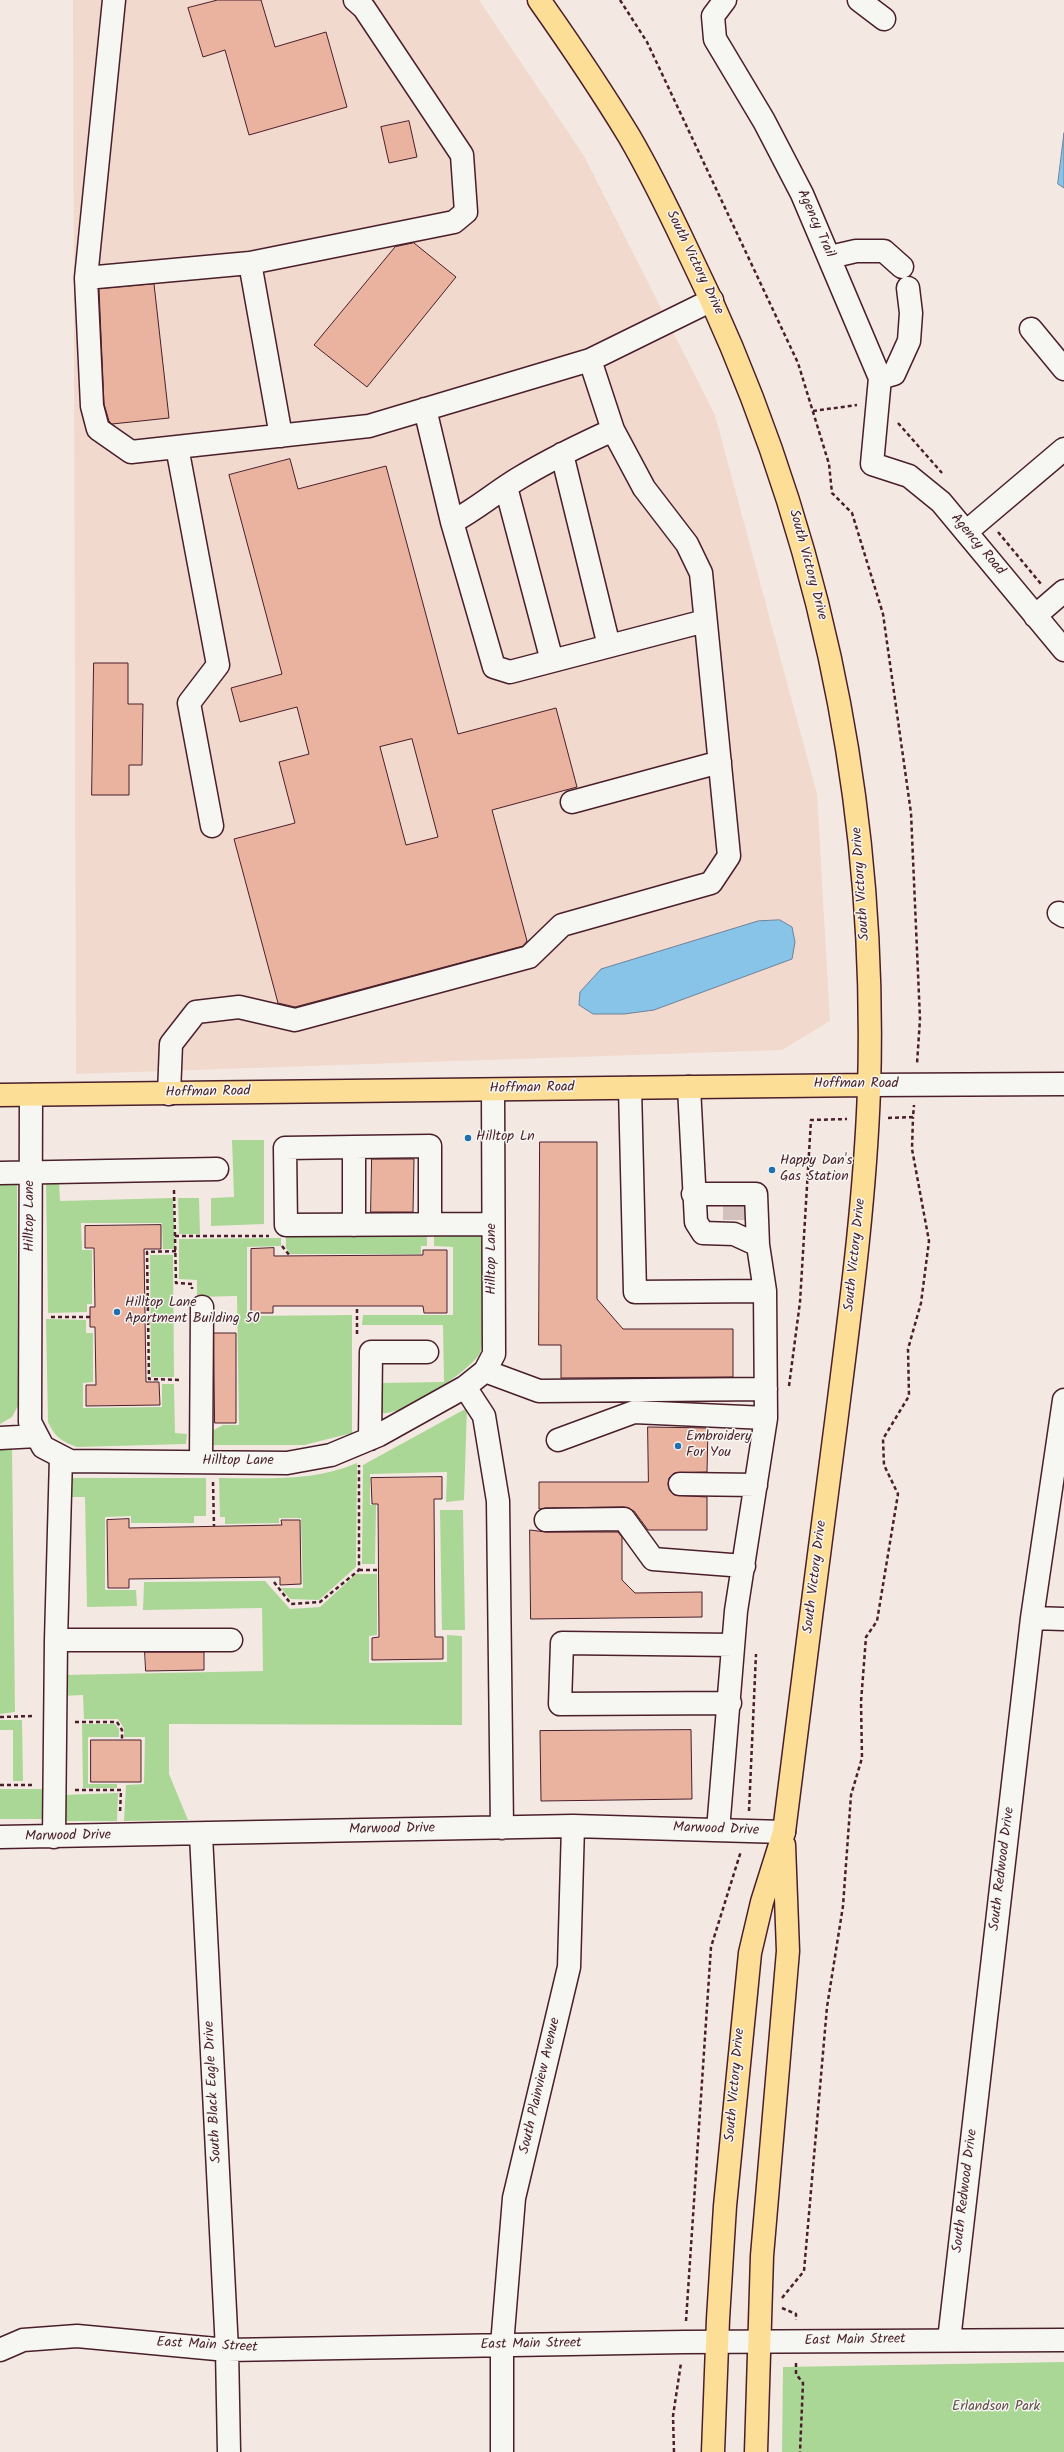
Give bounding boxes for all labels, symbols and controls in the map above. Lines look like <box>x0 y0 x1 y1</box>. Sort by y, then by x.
street label: Agency Trail <box>793 187 837 261</box>
street label: South Victory Drive <box>661 208 727 318</box>
street label: South Victory Drive <box>784 508 830 622</box>
street label: Agency Road <box>946 511 1008 579</box>
street label: South Victory Drive <box>850 827 874 941</box>
street label: Hoffman Road <box>813 1077 899 1093</box>
street label: Hoffman Road <box>489 1080 575 1098</box>
street label: Hoffman Road <box>165 1084 251 1102</box>
place label: Hilltop Ln <box>476 1130 535 1146</box>
marker: Hilltop Ln <box>463 1133 473 1143</box>
place label: Happy Dan's Gas Station <box>780 1154 853 1186</box>
marker: Happy Dan's Gas Station <box>767 1165 777 1175</box>
street label: Hilltop Lane <box>23 1180 39 1252</box>
street label: South Victory Drive <box>842 1198 870 1312</box>
street label: Hilltop Lane <box>485 1223 501 1295</box>
place label: Hilltop Lane Apartment Building 50 <box>125 1296 260 1328</box>
marker: Hilltop Lane Apartment Building 50 <box>112 1307 122 1317</box>
place label: Embroidery For You <box>686 1430 751 1462</box>
marker: Embroidery For You <box>673 1441 683 1451</box>
street label: Hilltop Lane <box>202 1454 274 1470</box>
street label: South Victory Drive <box>801 1519 831 1635</box>
street label: South Redwood Drive <box>987 1806 1019 1932</box>
street label: Marwood Drive <box>673 1820 759 1840</box>
street label: Marwood Drive <box>349 1821 435 1839</box>
street label: Marwood Drive <box>25 1828 111 1846</box>
street label: South Plainview Avenue <box>517 2016 565 2156</box>
street label: South Black Eagle Drive <box>202 2020 226 2164</box>
street label: South Victory Drive <box>723 2028 749 2142</box>
street label: South Redwood Drive <box>950 2128 982 2254</box>
street label: East Main Street <box>804 2332 906 2350</box>
street label: East Main Street <box>156 2335 258 2357</box>
street label: East Main Street <box>480 2336 582 2354</box>
park label: Erlandson Park <box>952 2400 1040 2416</box>

